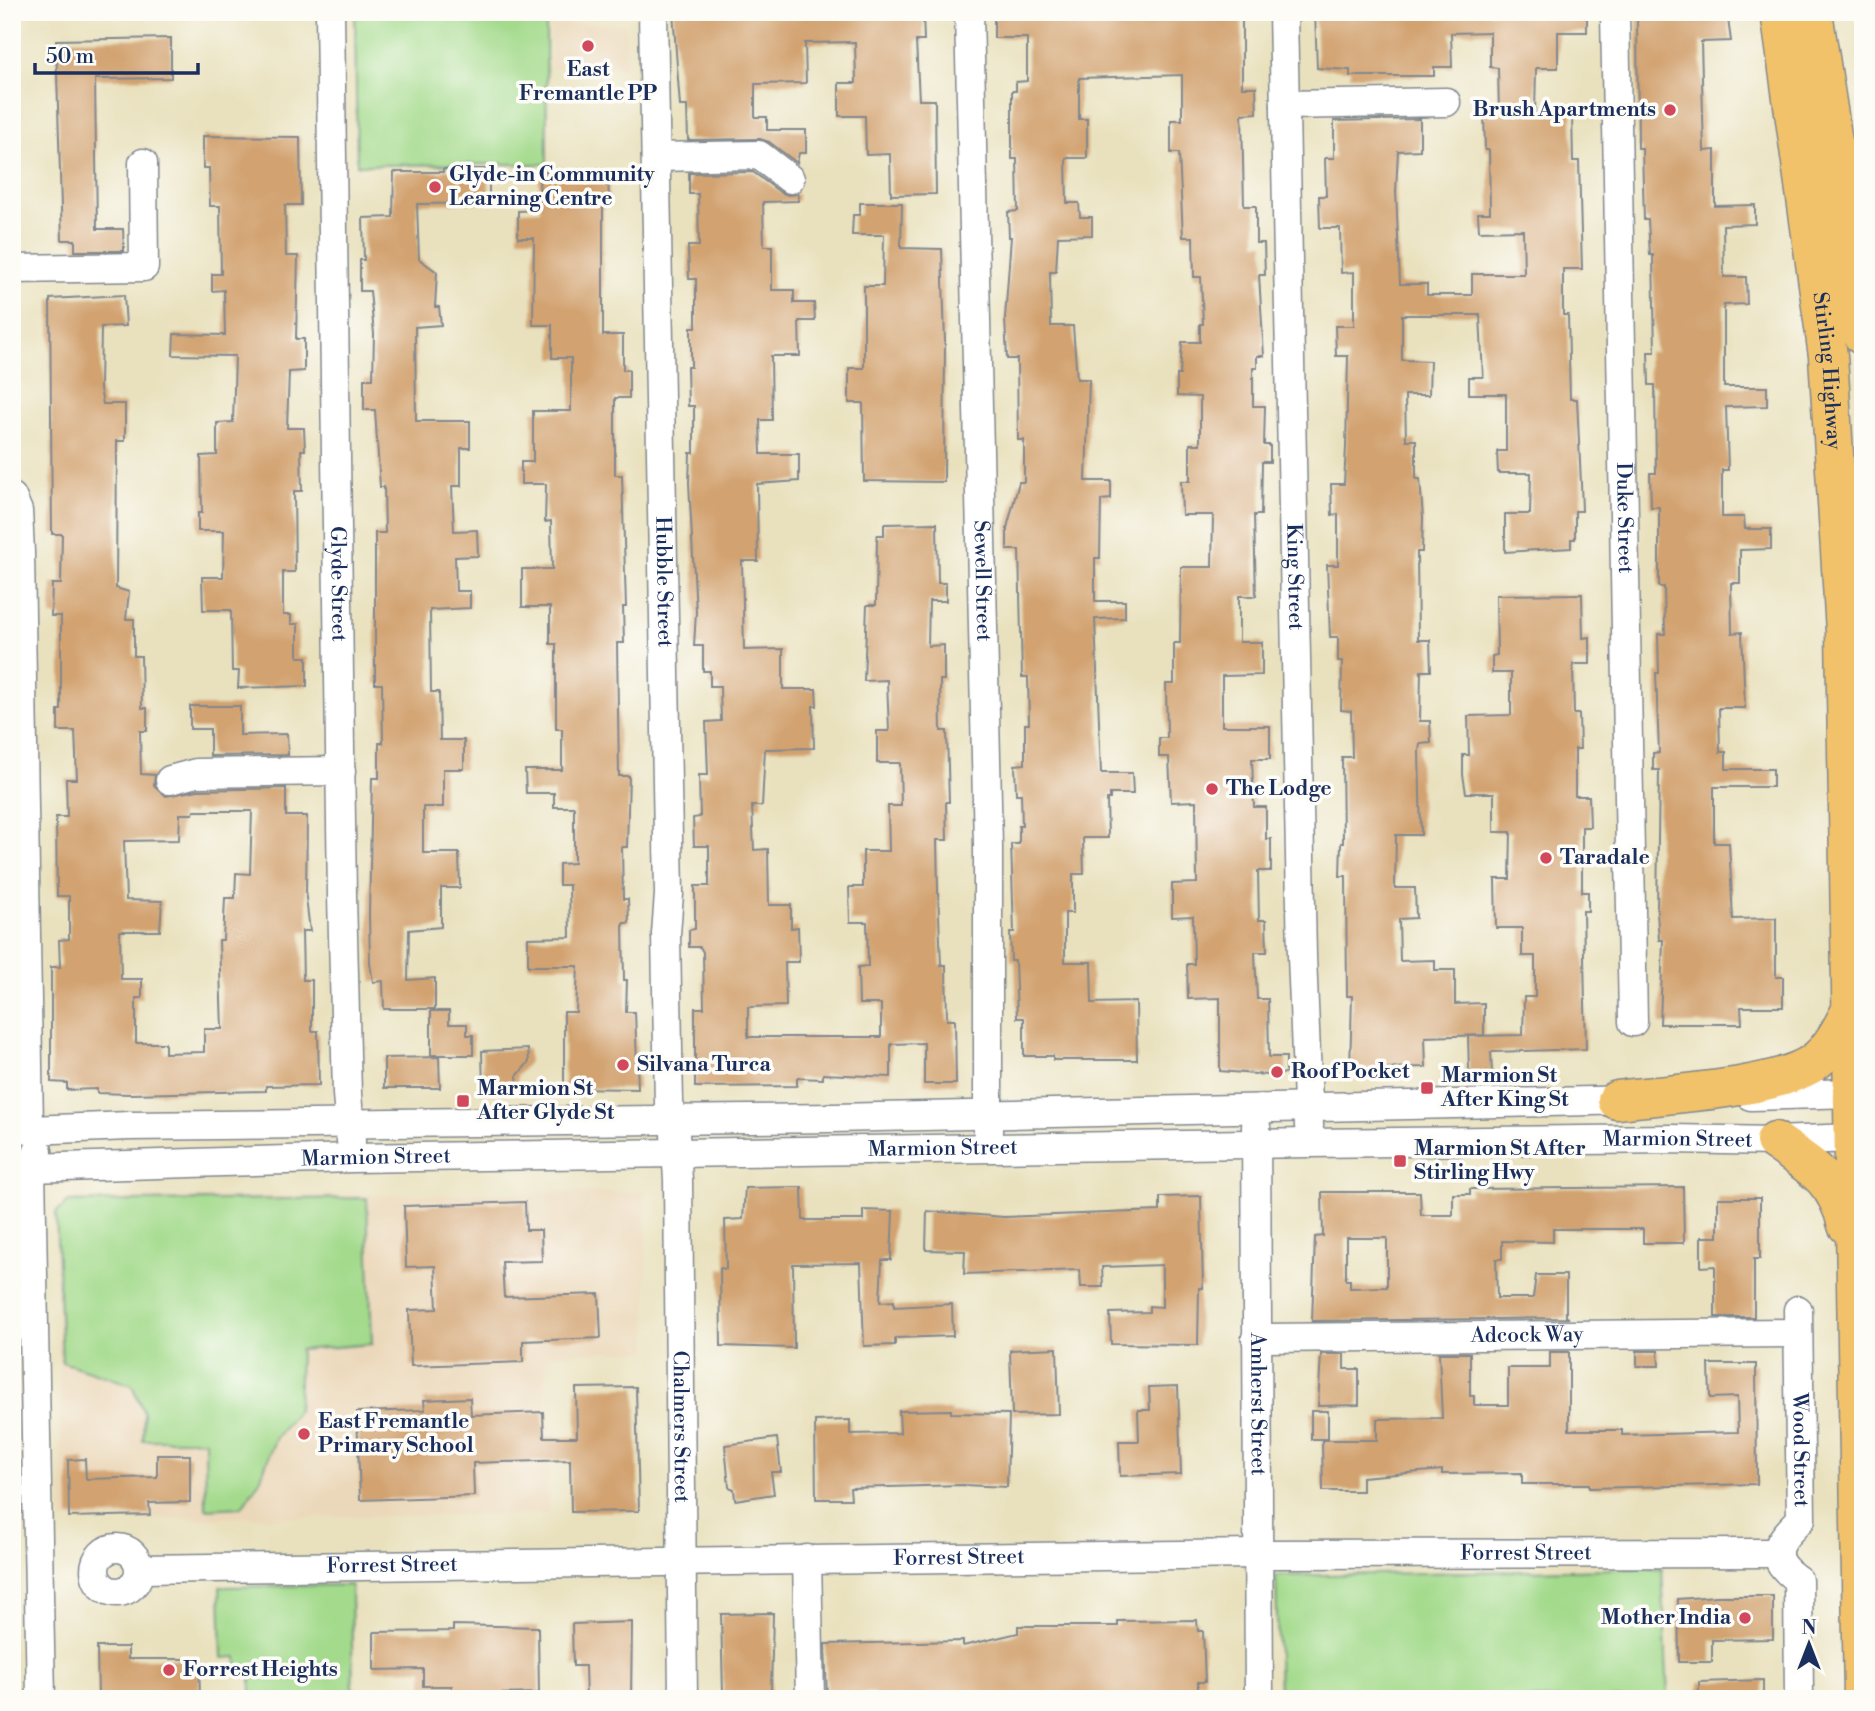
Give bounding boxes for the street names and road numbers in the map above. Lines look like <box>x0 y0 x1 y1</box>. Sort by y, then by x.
street label: Stirling Highway <box>1806 290 1847 451</box>
street label: Duke Street <box>1610 462 1638 574</box>
street label: Hubble Street <box>649 516 678 648</box>
street label: Sewell Street <box>968 520 996 642</box>
street label: King Street <box>1280 523 1308 631</box>
street label: Glyde Street <box>324 526 352 642</box>
street label: Marmion Street <box>1603 1126 1753 1154</box>
street label: Marmion Street <box>868 1135 1018 1163</box>
street label: Marmion Street <box>301 1143 451 1173</box>
street label: Adcock Way <box>1470 1322 1584 1349</box>
street label: Amherst Street <box>1244 1331 1271 1476</box>
street label: Chalmers Street <box>667 1350 694 1504</box>
street label: Wood Street <box>1786 1392 1814 1508</box>
street label: Forrest Street <box>1460 1540 1592 1567</box>
street label: Forrest Street <box>893 1544 1025 1572</box>
street label: Forrest Street <box>326 1552 458 1579</box>

